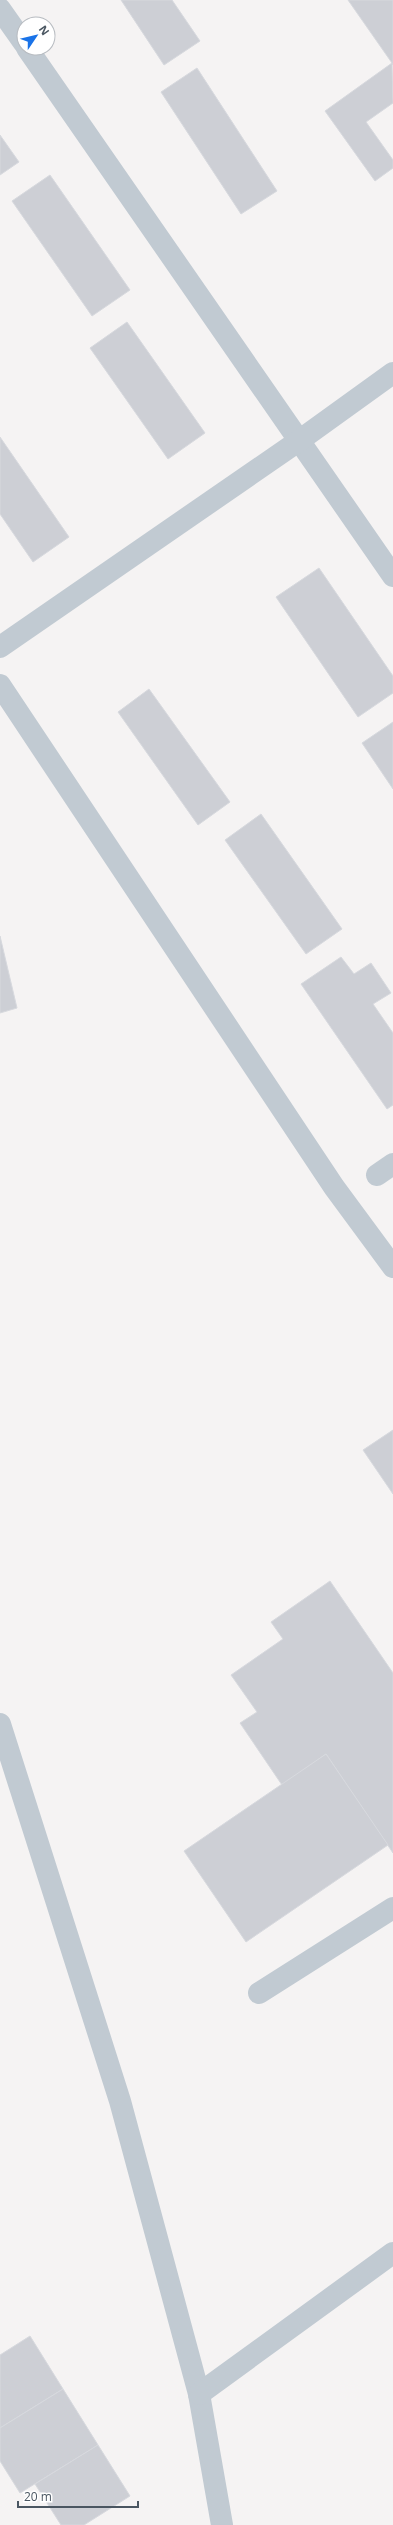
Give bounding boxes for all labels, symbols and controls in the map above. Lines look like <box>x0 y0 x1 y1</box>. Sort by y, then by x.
north arrow <box>16 16 56 56</box>
text: N <box>36 22 53 38</box>
scale bar <box>18 2483 138 2509</box>
text: 20 m <box>24 2488 52 2505</box>

